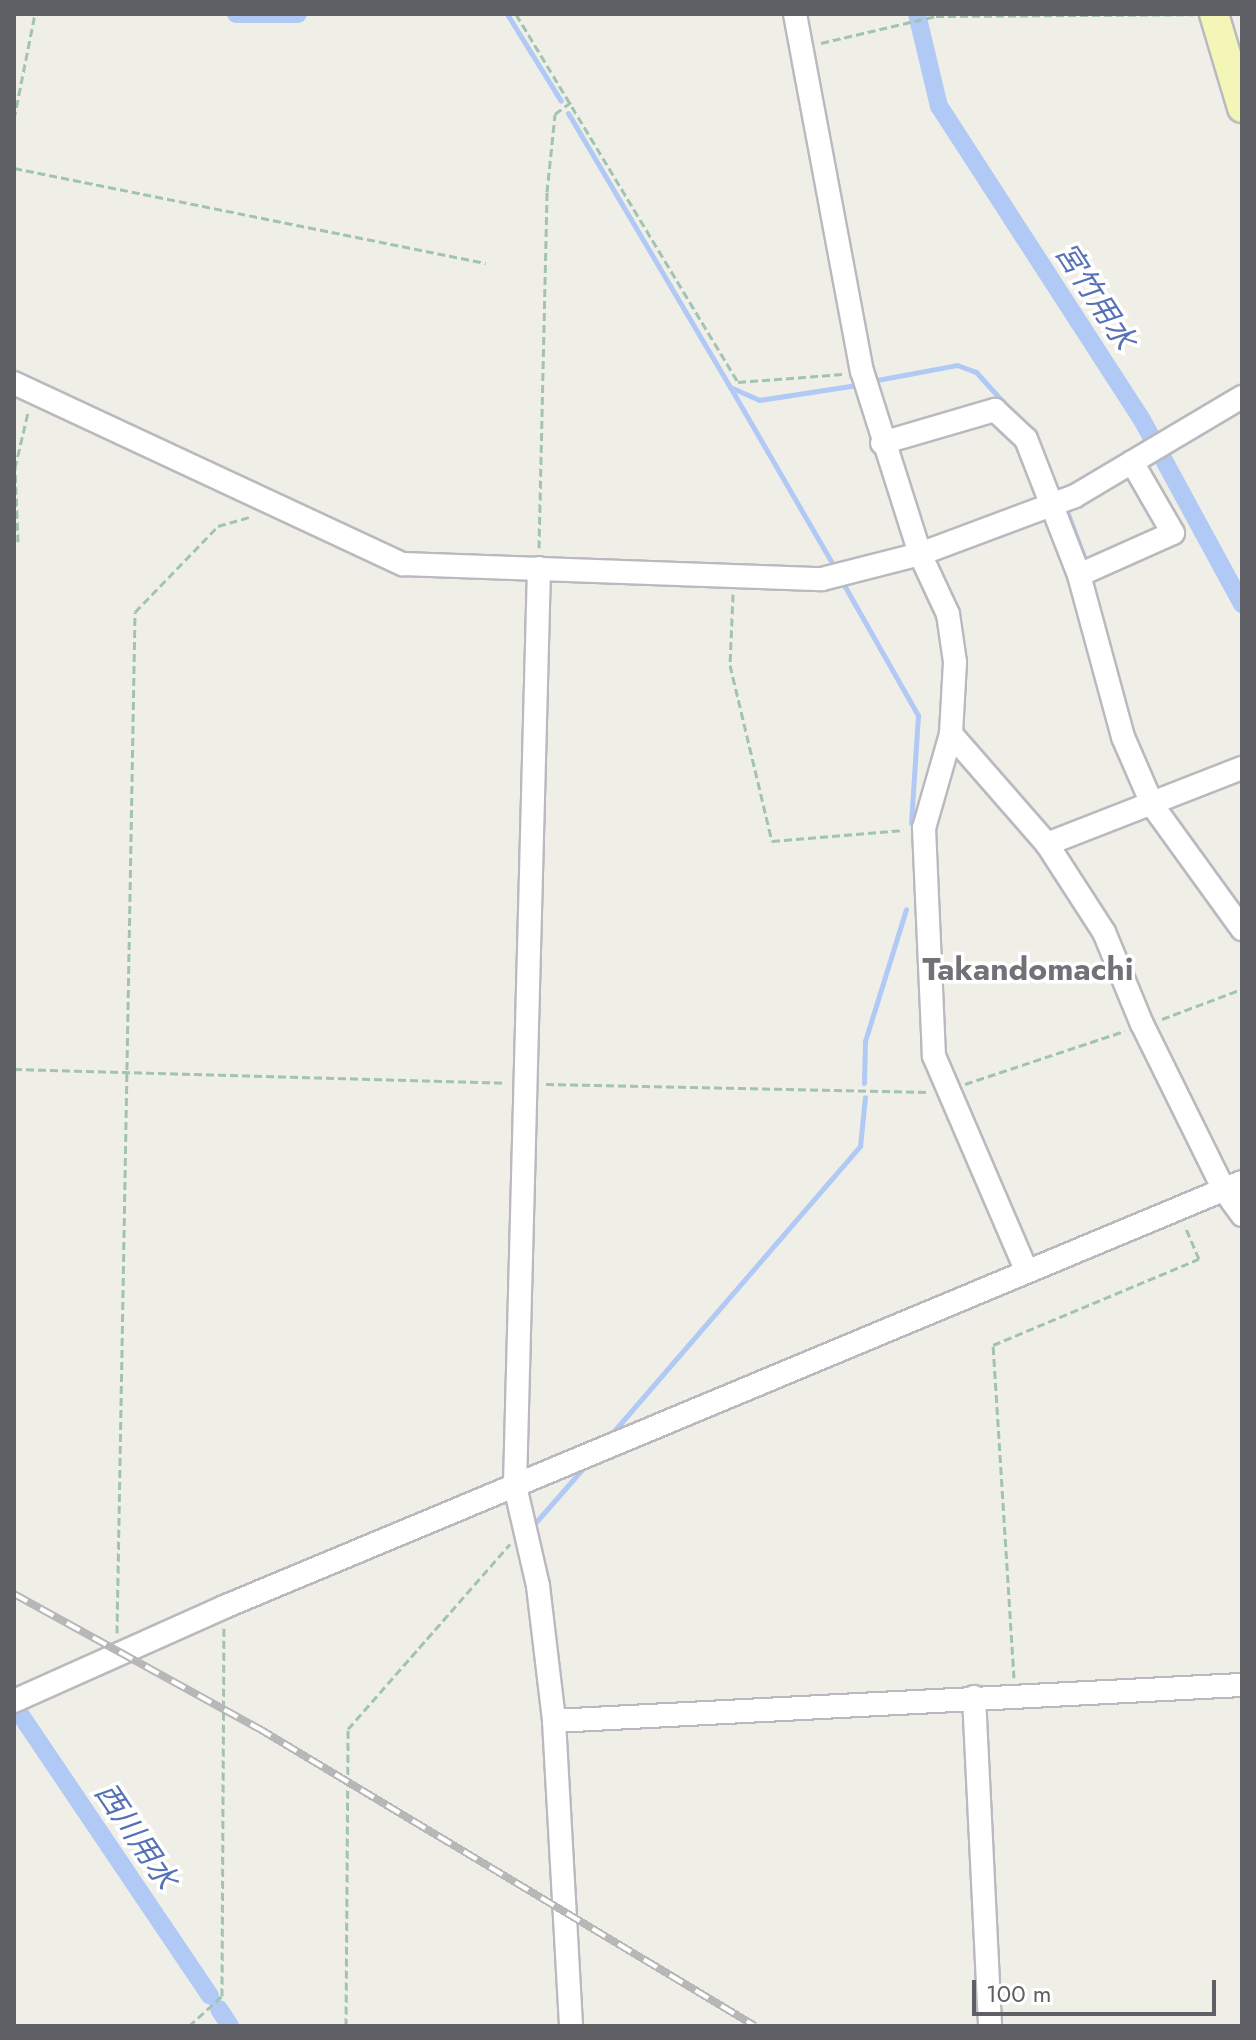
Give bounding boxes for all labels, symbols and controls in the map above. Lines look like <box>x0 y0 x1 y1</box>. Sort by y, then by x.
water label: 宮竹用水 <box>1047 236 1143 356</box>
district label: Takandomachi <box>922 950 1134 988</box>
water label: 西川用水 <box>88 1776 184 1896</box>
scale bar <box>976 1964 1220 2014</box>
text: 100 m <box>986 1976 1052 2011</box>

